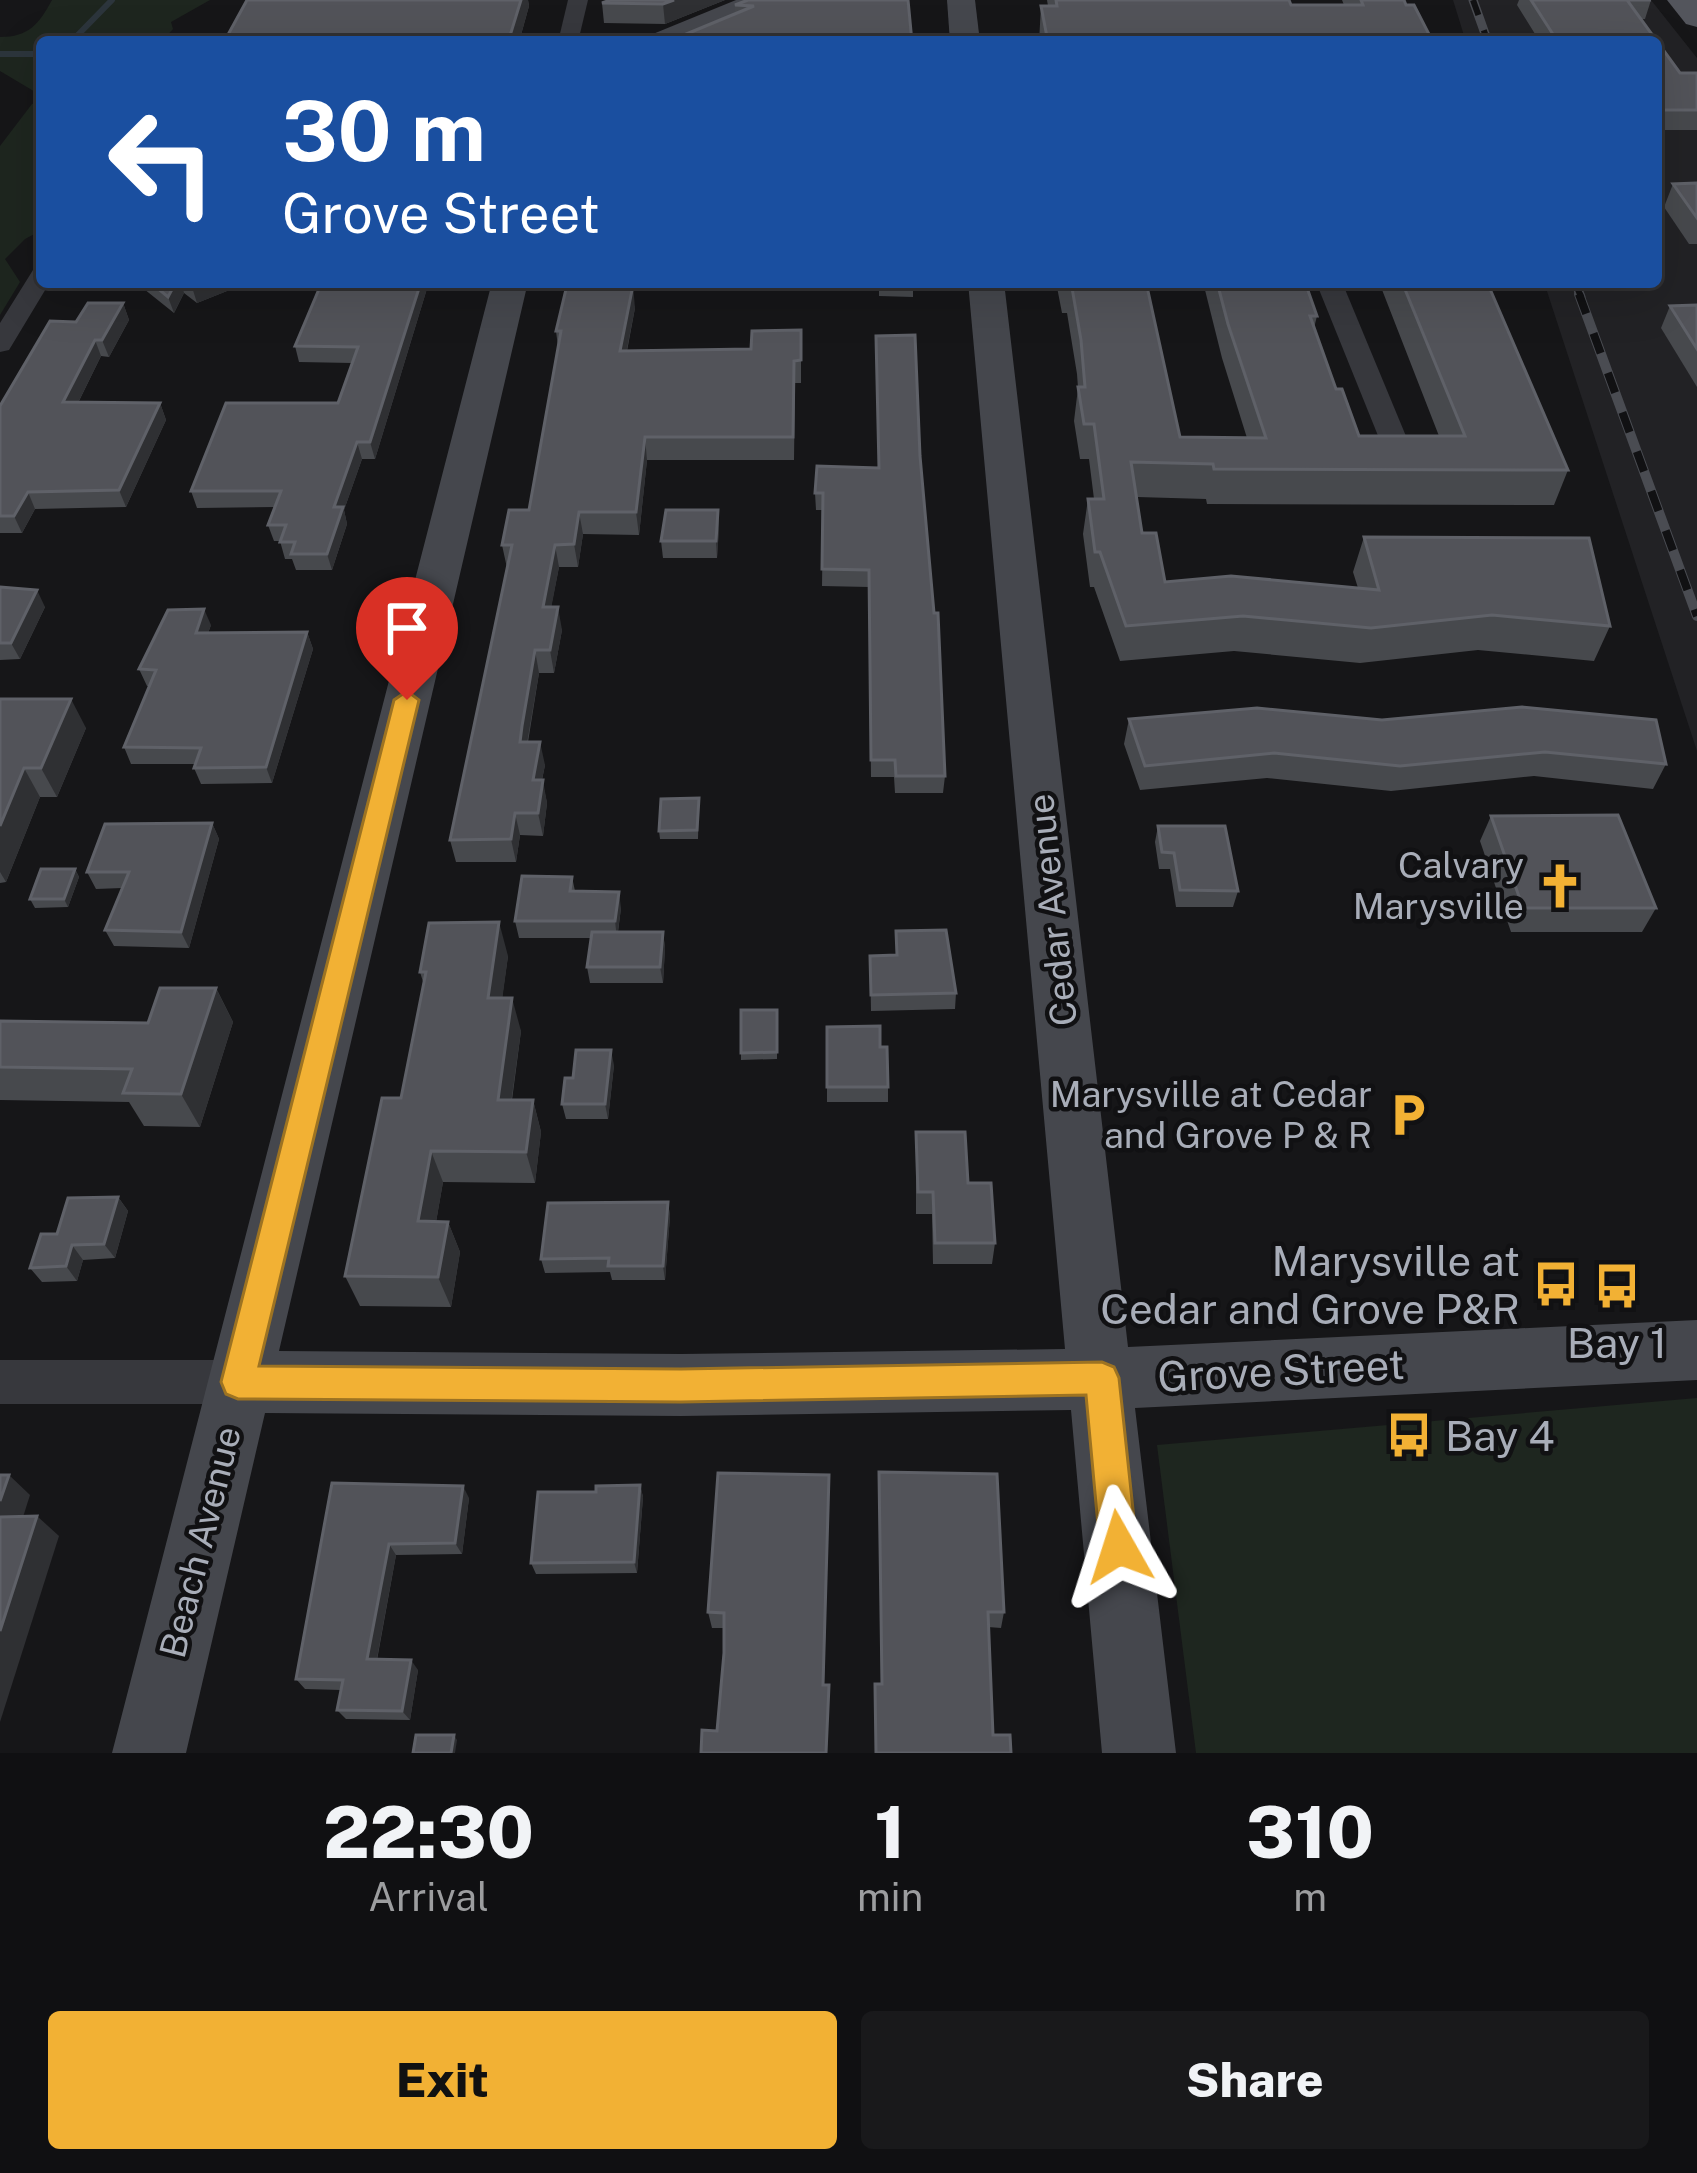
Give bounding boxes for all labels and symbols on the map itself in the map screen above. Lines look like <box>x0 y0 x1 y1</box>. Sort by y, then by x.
pin <box>356 577 458 700</box>
street label: Cedar Avenue <box>1019 792 1085 1028</box>
place label: Calvary Marysville <box>1353 844 1524 927</box>
church icon: Calvary Marysville <box>1535 861 1585 911</box>
place label: Marysville at Cedar and Grove P & R <box>1050 1073 1372 1156</box>
parking icon: Marysville at Cedar and Grove P & R <box>1383 1090 1433 1140</box>
place label: Marysville at Cedar and Grove P&R <box>1100 1236 1520 1333</box>
bus stop icon: Marysville at Cedar and Grove P&R <box>1531 1259 1581 1309</box>
bus stop icon: Bay 1 <box>1592 1261 1642 1311</box>
place label: Bay 1 <box>1567 1318 1667 1367</box>
street label: Grove Street <box>1156 1339 1406 1401</box>
bus stop icon: Bay 4 <box>1384 1410 1434 1460</box>
place label: Bay 4 <box>1445 1411 1555 1460</box>
street label: Beach Avenue <box>151 1422 249 1662</box>
position arrow <box>1056 1484 1182 1610</box>

